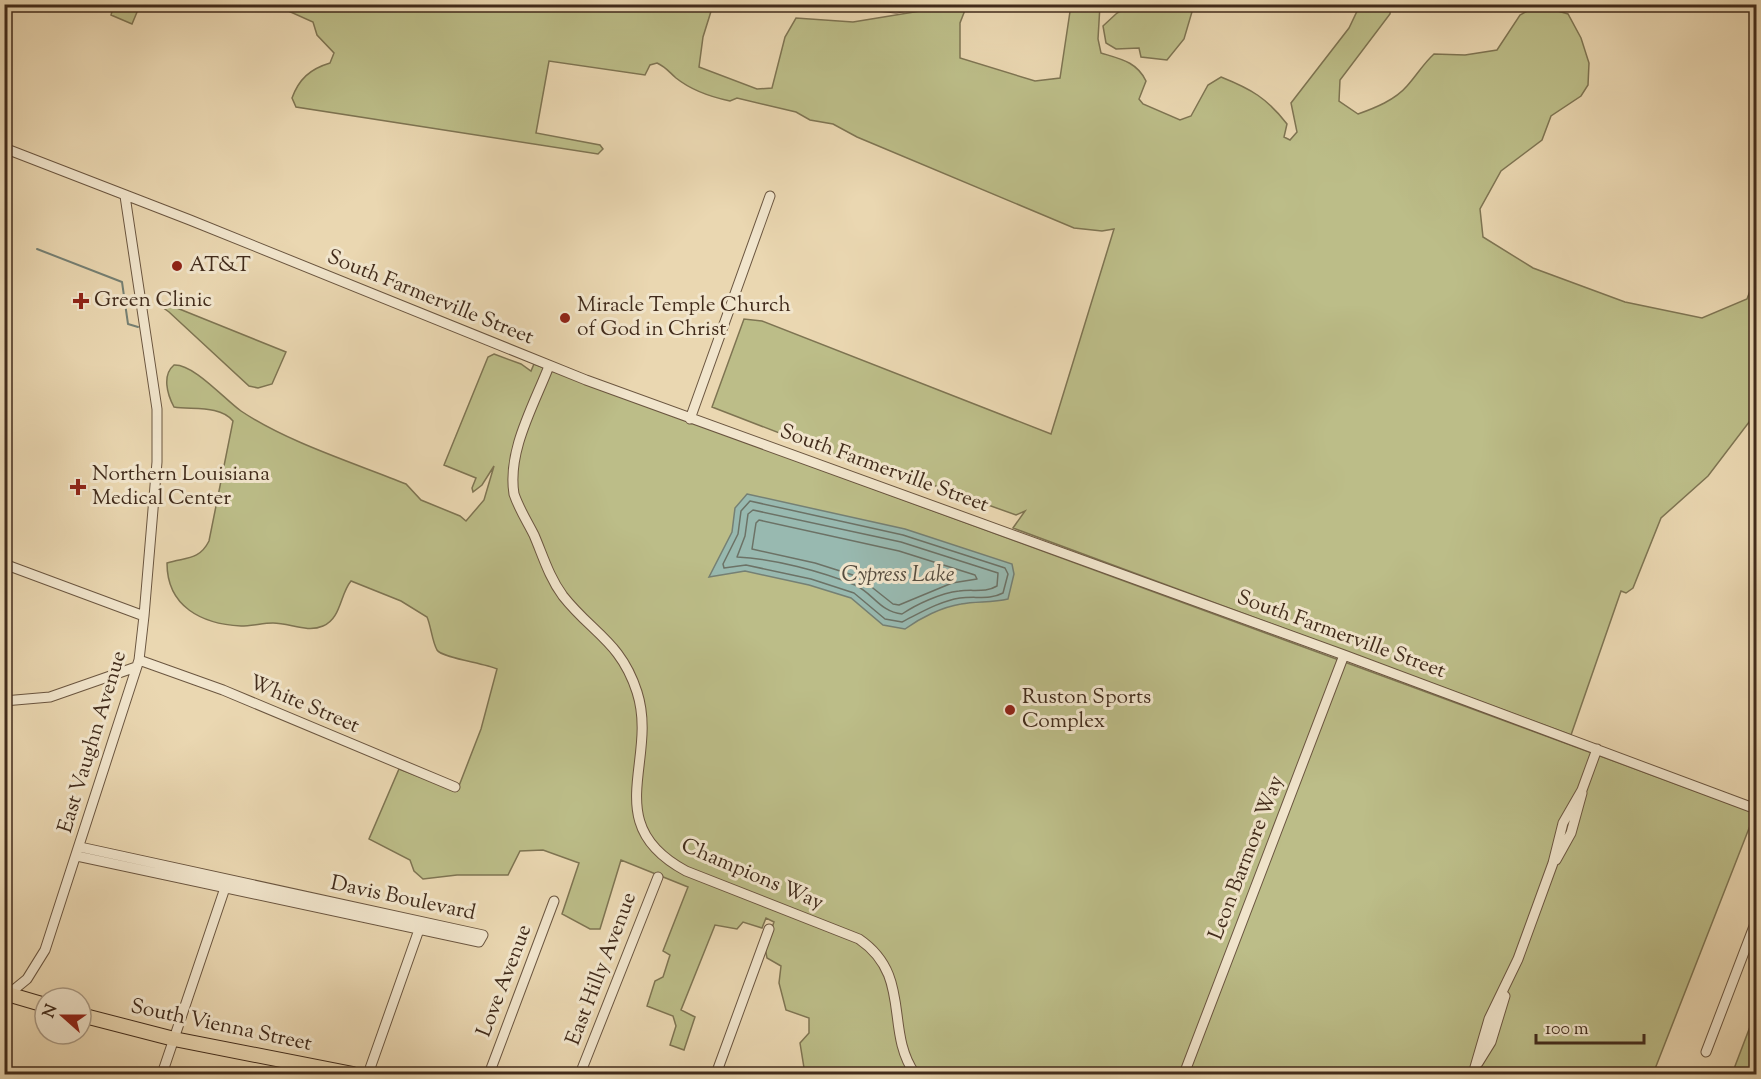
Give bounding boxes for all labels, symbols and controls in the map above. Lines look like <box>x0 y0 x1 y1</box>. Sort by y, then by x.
street label: South Farmerville Street <box>322 243 538 353</box>
place label: AT&T <box>189 251 251 281</box>
marker: AT&T <box>170 259 184 273</box>
place label: Green Clinic <box>94 286 212 316</box>
place label: Miracle Temple Church of God in Christ <box>577 291 791 345</box>
marker: Green Clinic <box>72 292 90 310</box>
marker: Miracle Temple Church of God in Christ <box>558 311 572 325</box>
street label: South Farmerville Street <box>775 417 993 521</box>
place label: Northern Louisiana Medical Center <box>92 460 270 514</box>
marker: Northern Louisiana Medical Center <box>69 478 87 496</box>
water label: Cypress Lake <box>842 560 955 592</box>
street label: South Farmerville Street <box>1232 583 1450 687</box>
street label: East Vaughn Avenue <box>51 647 135 837</box>
street label: White Street <box>244 668 364 742</box>
place label: Ruston Sports Complex <box>1022 683 1151 737</box>
marker: Ruston Sports Complex <box>1003 703 1017 717</box>
street label: Leon Barmore Way <box>1202 771 1292 945</box>
street label: Champions Way <box>676 831 828 919</box>
street label: Davis Boulevard <box>328 869 479 929</box>
street label: East Hilly Avenue <box>559 888 645 1050</box>
street label: Love Avenue <box>470 920 540 1042</box>
north arrow <box>33 986 93 1046</box>
street label: South Vienna Street <box>128 992 314 1060</box>
text: N <box>38 1001 64 1022</box>
scale bar <box>1536 1007 1644 1045</box>
text: 100 m <box>1545 1017 1589 1043</box>

